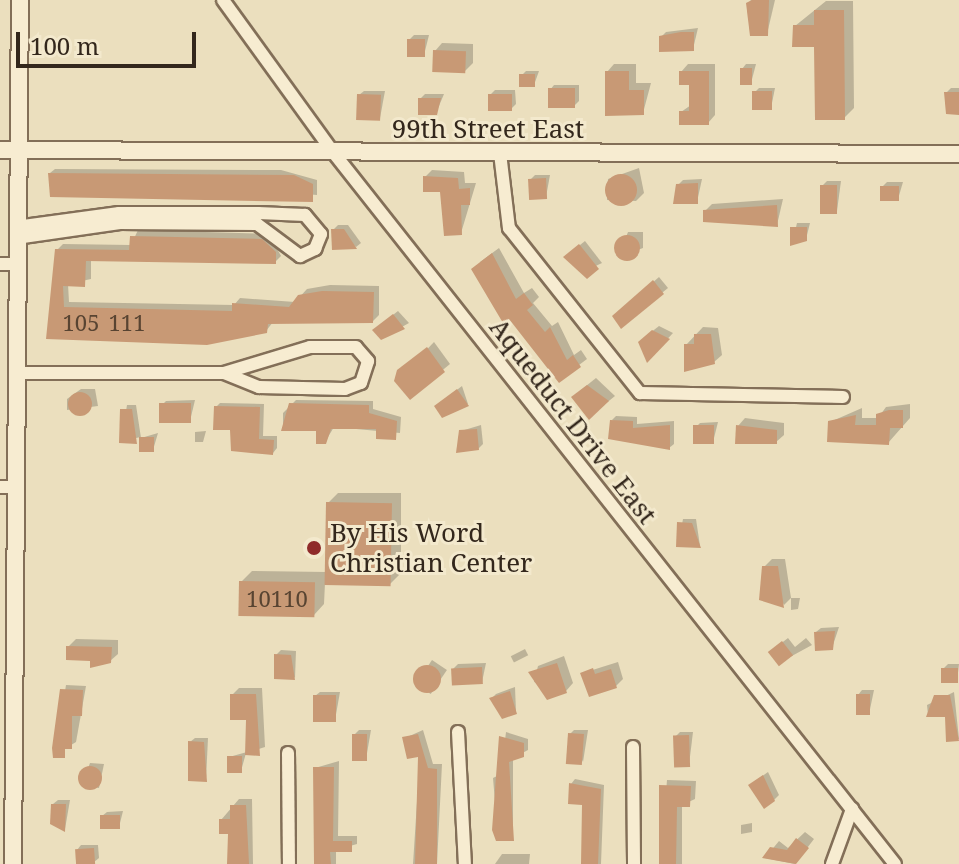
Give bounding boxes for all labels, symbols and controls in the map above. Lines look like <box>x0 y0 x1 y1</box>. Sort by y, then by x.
scale bar <box>20 16 200 66</box>
text: 100 m <box>30 29 99 62</box>
street label: 99th Street East <box>392 113 584 145</box>
house number: 105 <box>63 310 99 336</box>
house number: 111 <box>109 310 145 336</box>
street label: Aqueduct Drive East <box>483 312 663 530</box>
place label: By His Word Christian Center <box>330 517 532 578</box>
marker: By His Word Christian Center <box>305 539 323 557</box>
house number: 10110 <box>246 586 308 612</box>

